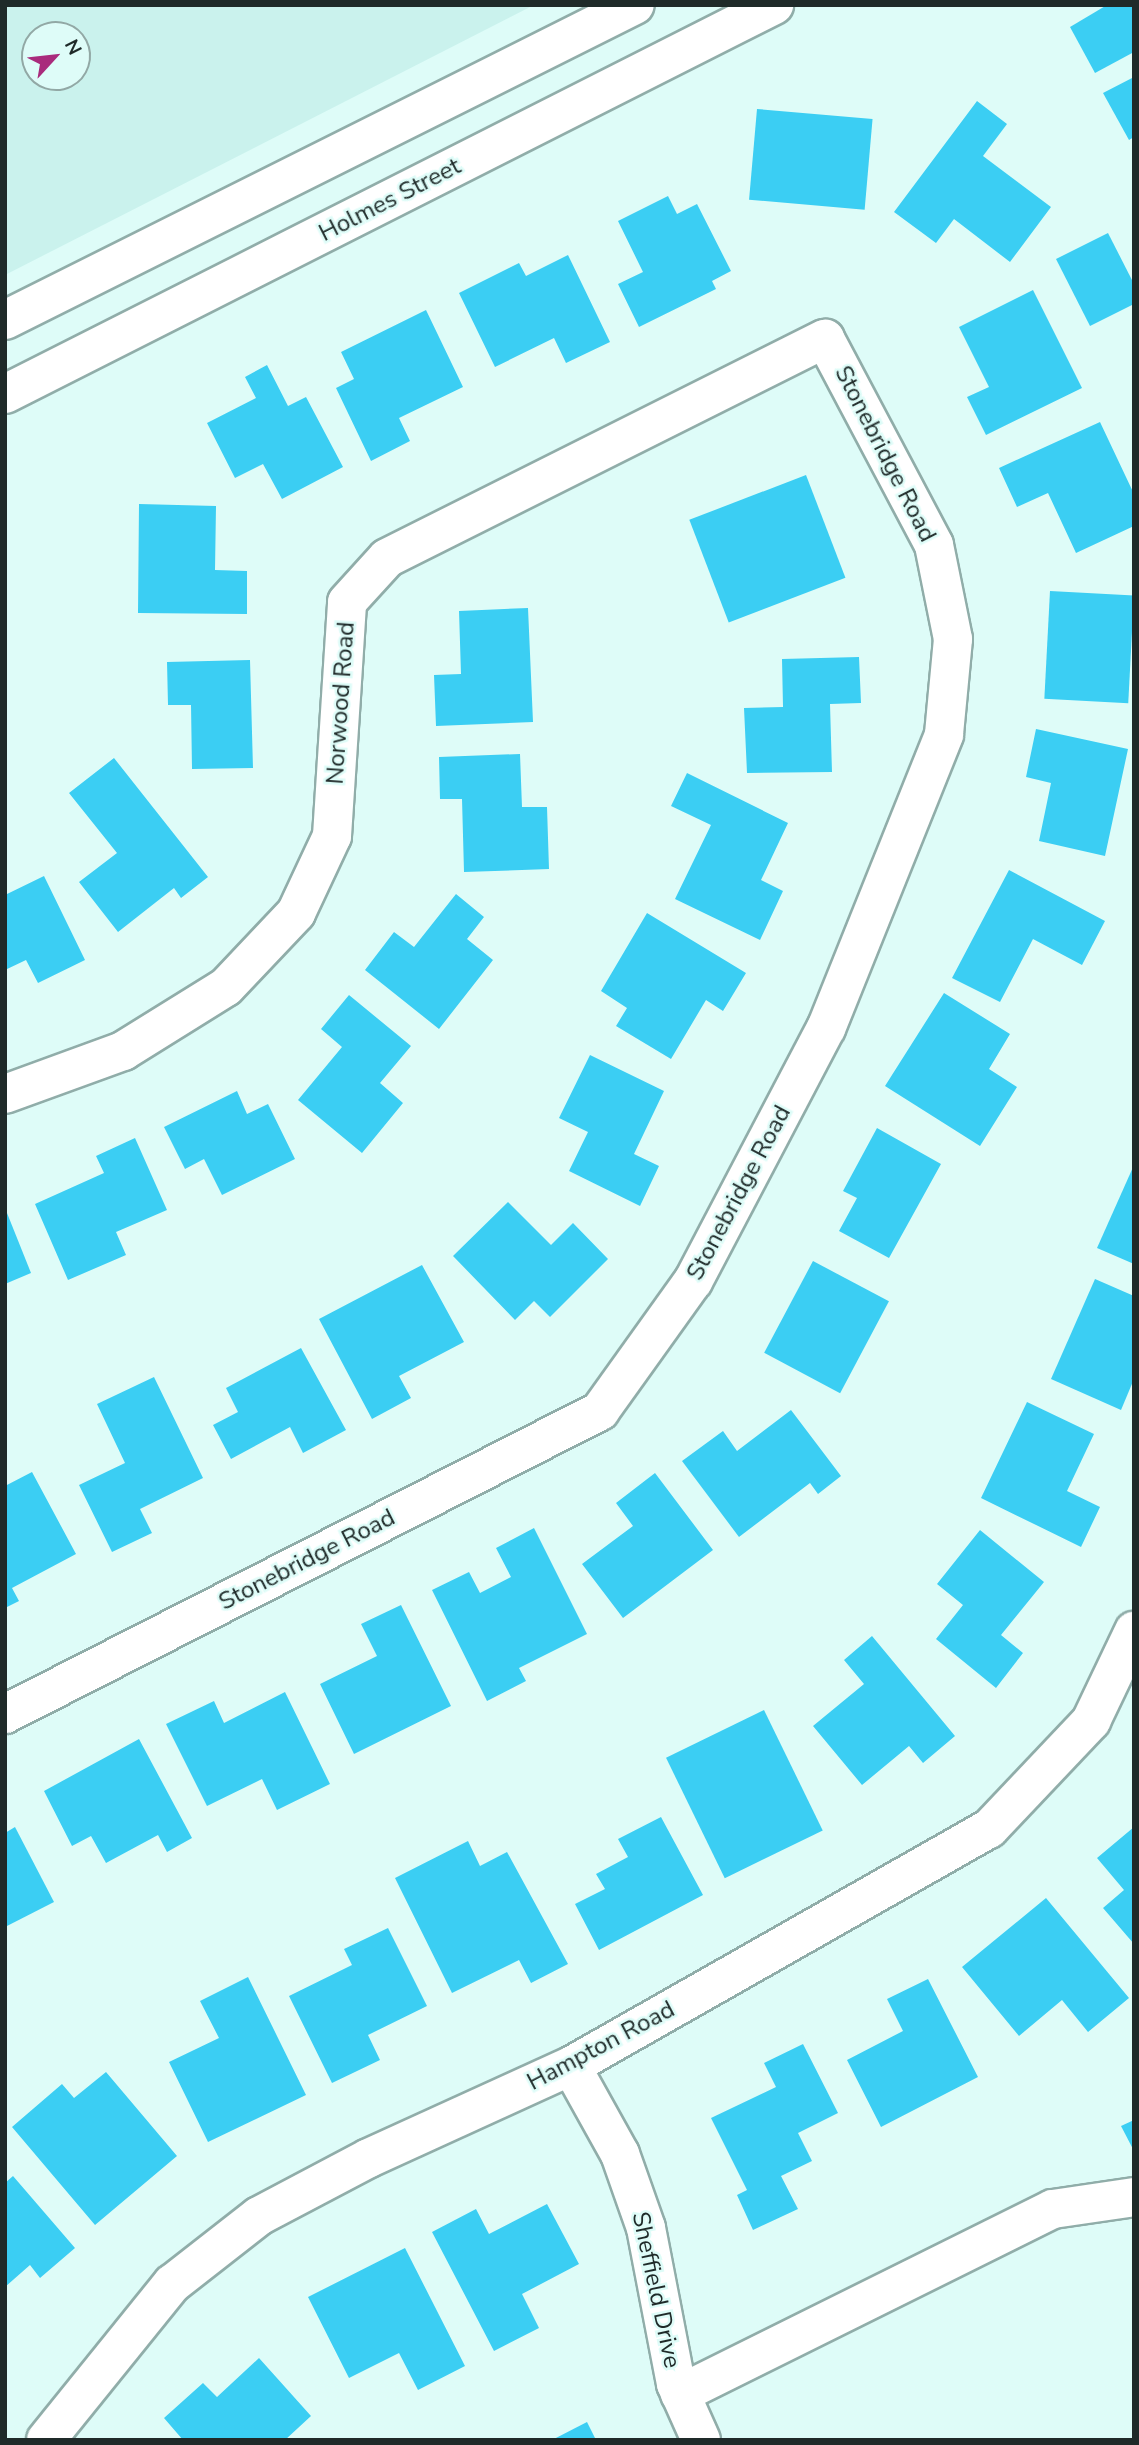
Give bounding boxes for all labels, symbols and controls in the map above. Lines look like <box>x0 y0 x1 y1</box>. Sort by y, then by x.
north arrow <box>21 21 91 91</box>
text: N <box>58 35 88 60</box>
street label: Holmes Street <box>314 152 466 248</box>
street label: Stonebridge Road <box>828 361 942 547</box>
street label: Norwood Road <box>321 621 361 785</box>
street label: Stonebridge Road <box>681 1101 797 1285</box>
street label: Stonebridge Road <box>214 1503 400 1617</box>
street label: Hampton Road <box>522 1995 680 2097</box>
street label: Sheffield Drive <box>625 2209 687 2371</box>

